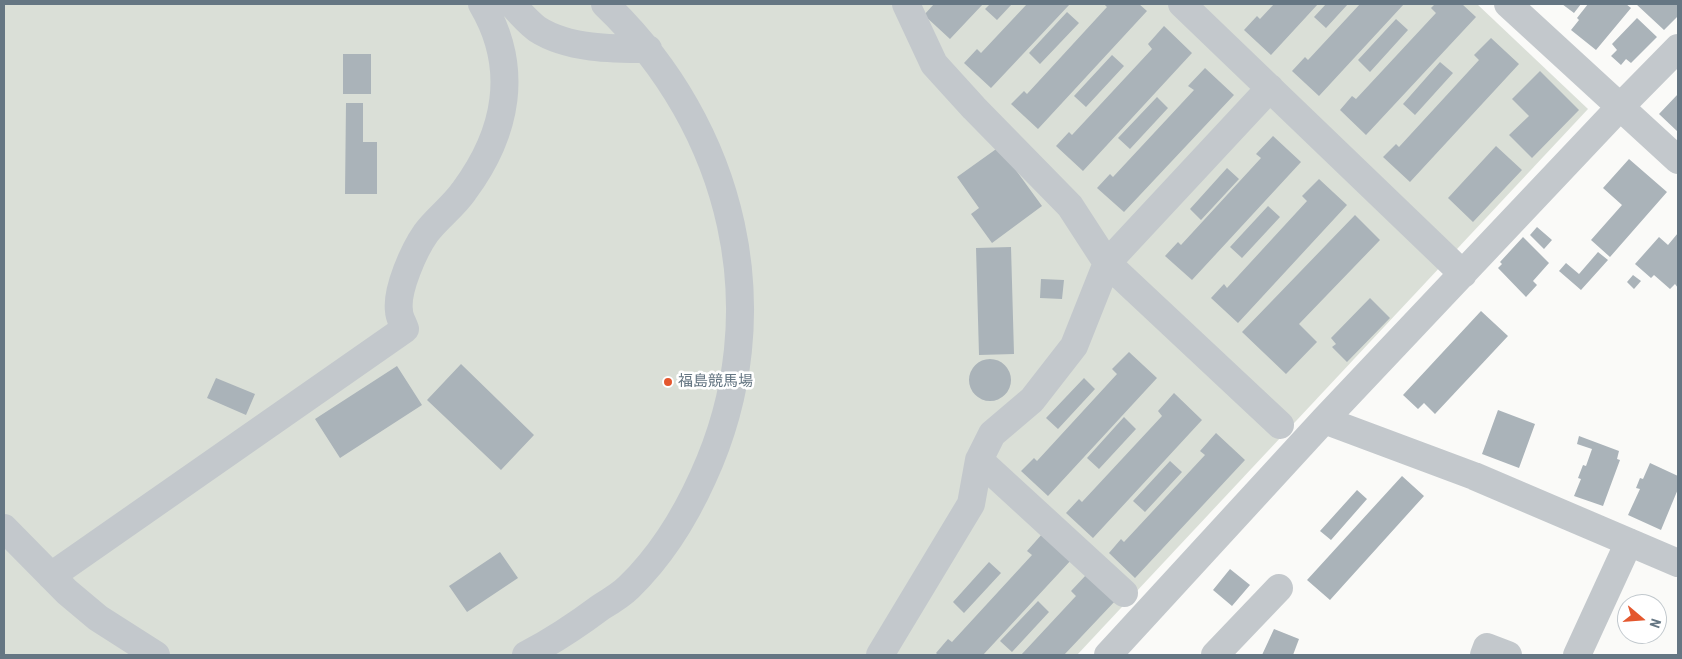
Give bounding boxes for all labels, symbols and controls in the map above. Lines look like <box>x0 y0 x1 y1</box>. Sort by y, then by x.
place label: 福島競馬場 <box>678 373 753 391</box>
marker: 福島競馬場 <box>662 376 674 388</box>
north arrow <box>1617 594 1667 644</box>
text: N <box>1646 617 1664 630</box>

